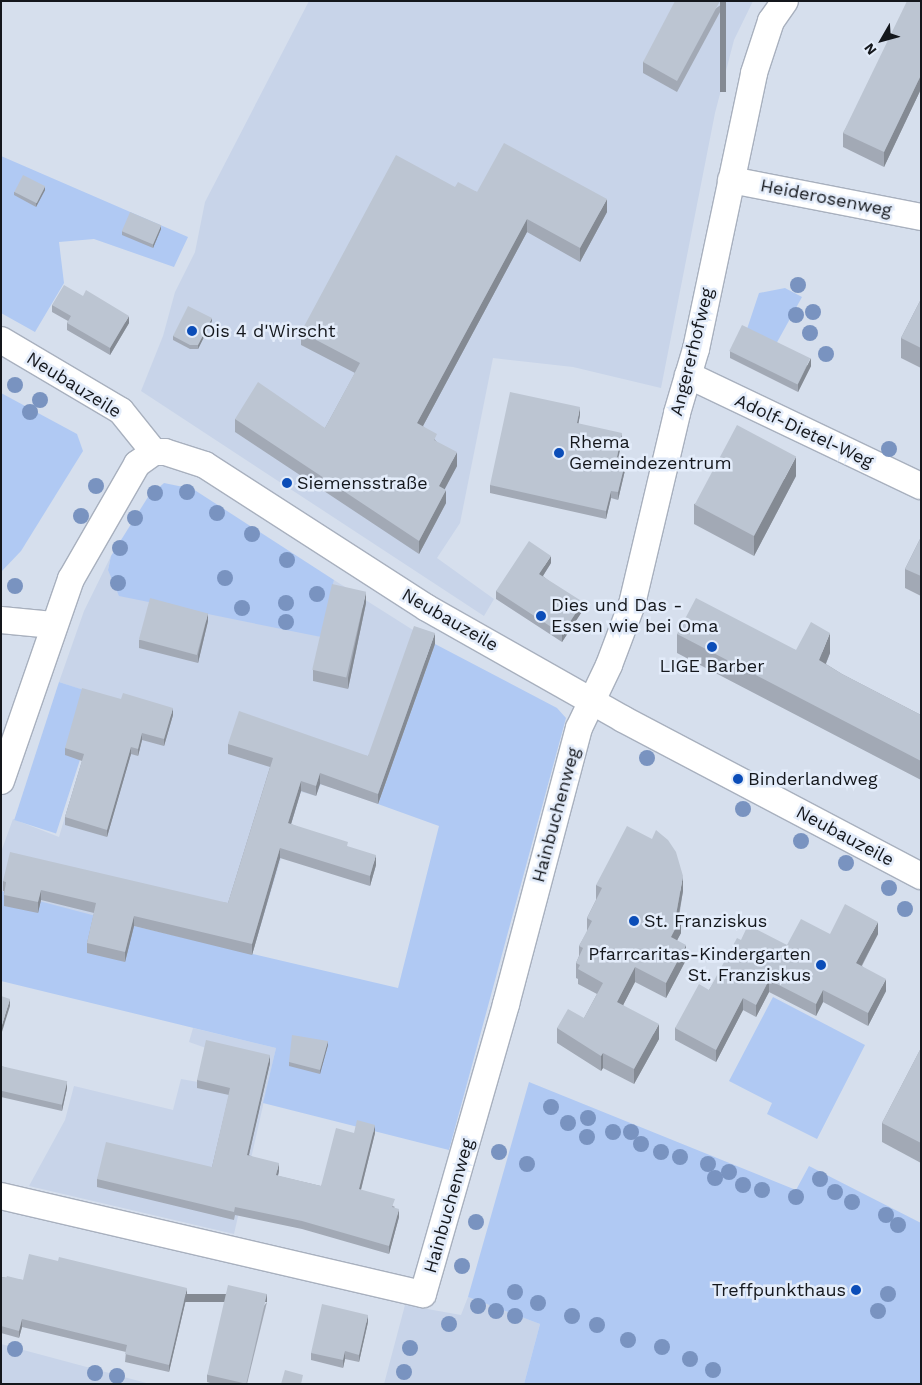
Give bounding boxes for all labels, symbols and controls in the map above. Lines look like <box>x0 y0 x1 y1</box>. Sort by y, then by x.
north arrow <box>857 15 907 65</box>
text: N <box>861 40 880 58</box>
street label: Heiderosenweg <box>758 175 894 221</box>
street label: Angererhofweg <box>666 286 718 418</box>
place label: Ois 4 d'Wirscht <box>202 320 336 342</box>
marker: Ois 4 d'Wirscht <box>186 325 198 337</box>
street label: Neubauzeile <box>23 347 125 423</box>
street label: Adolf-Dietel-Weg <box>731 389 877 473</box>
place label: Rhema Gemeindezentrum <box>569 432 732 474</box>
marker: Rhema Gemeindezentrum <box>553 447 565 459</box>
place label: Siemensstraße <box>297 472 428 494</box>
marker: Siemensstraße <box>281 477 293 489</box>
street label: Neubauzeile <box>398 584 502 656</box>
place label: Dies und Das - Essen wie bei Oma <box>551 595 719 638</box>
marker: Dies und Das - Essen wie bei Oma <box>535 610 547 622</box>
marker: LIGE Barber <box>706 641 718 653</box>
place label: LIGE Barber <box>659 655 765 677</box>
street label: Hainbuchenweg <box>528 745 584 885</box>
place label: Binderlandweg <box>748 768 878 790</box>
marker: Binderlandweg <box>732 773 744 785</box>
street label: Neubauzeile <box>792 801 898 871</box>
place label: St. Franziskus <box>644 910 767 932</box>
marker: St. Franziskus <box>628 915 640 927</box>
place label: Pfarrcaritas-Kindergarten St. Franziskus <box>588 944 811 986</box>
marker: Pfarrcaritas-Kindergarten St. Franziskus <box>815 959 827 971</box>
street label: Hainbuchenweg <box>419 1136 479 1276</box>
place label: Treffpunkthaus <box>712 1279 846 1301</box>
marker: Treffpunkthaus <box>850 1284 862 1296</box>

